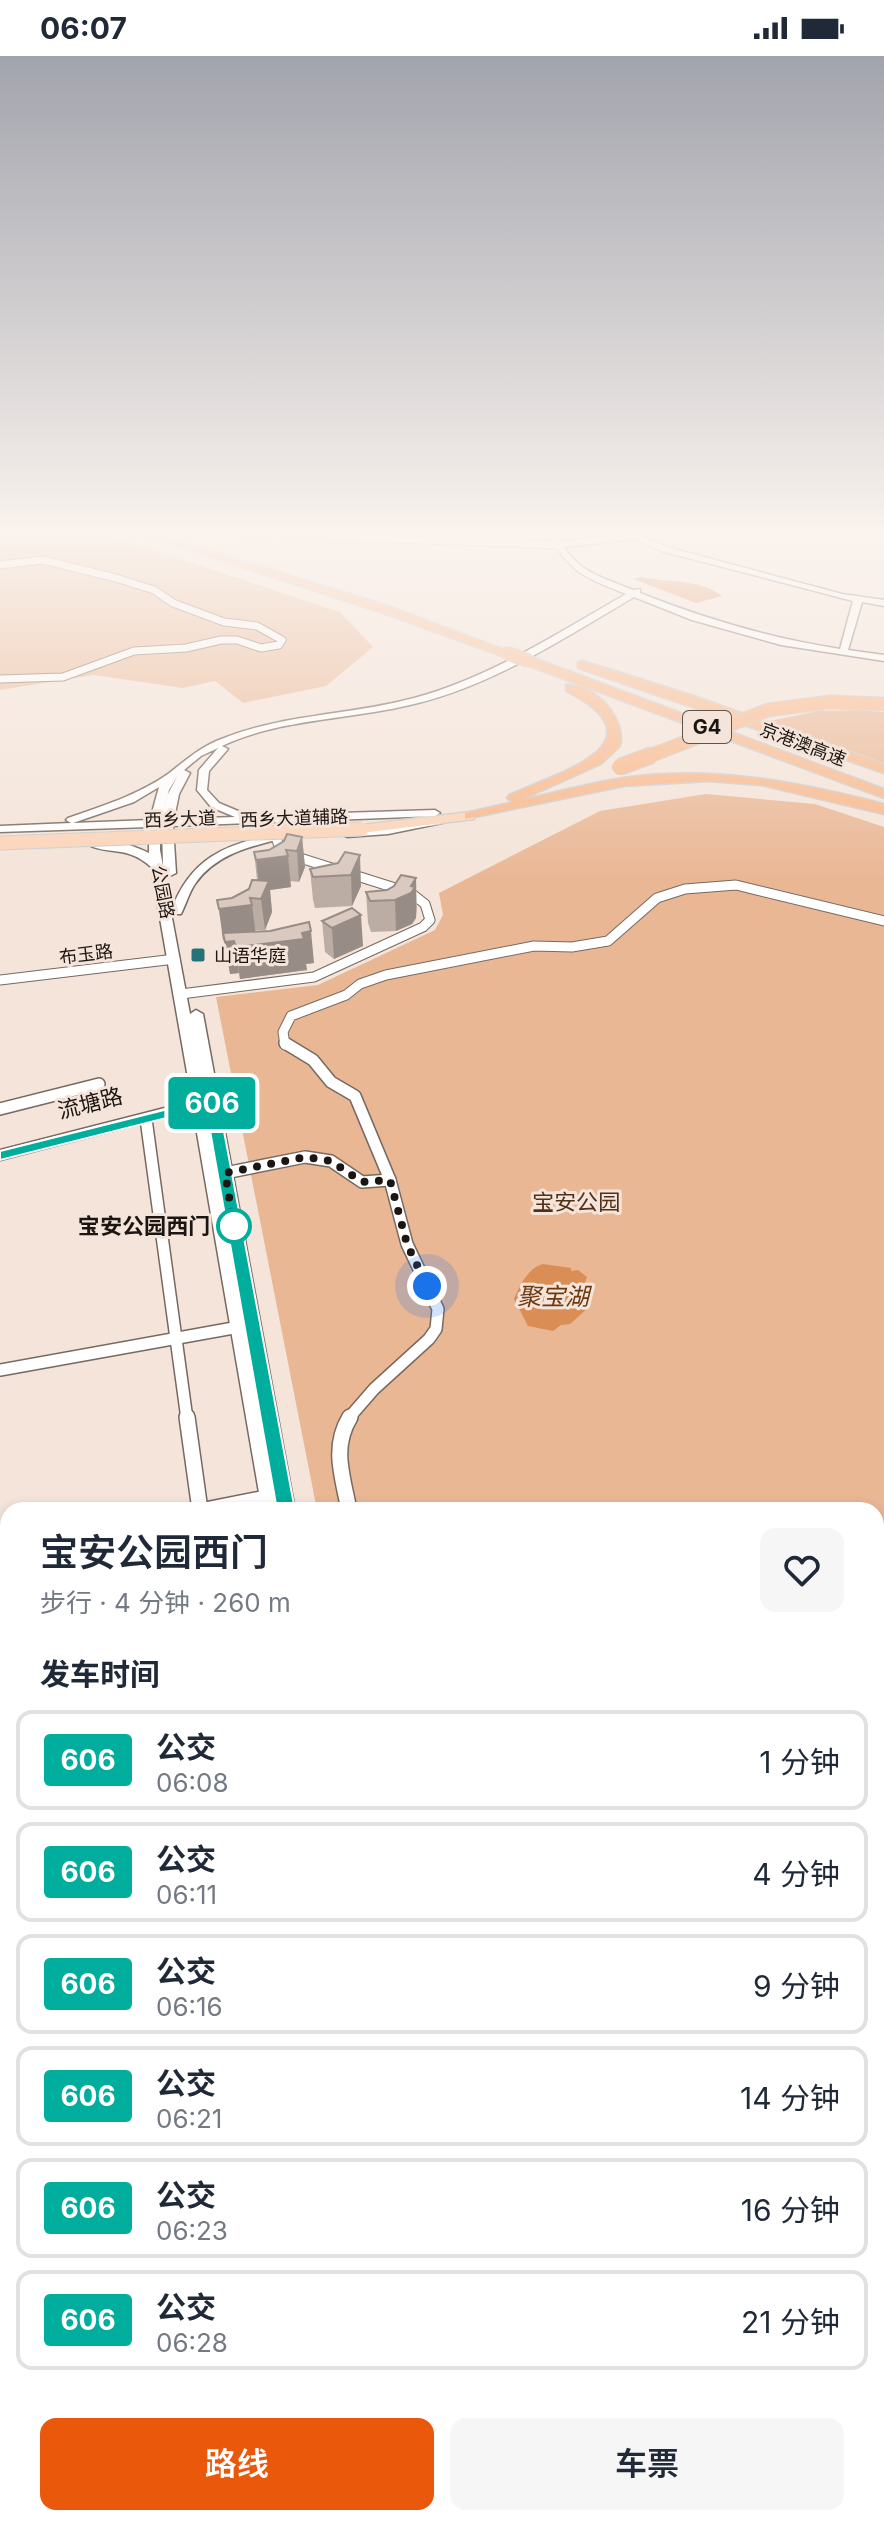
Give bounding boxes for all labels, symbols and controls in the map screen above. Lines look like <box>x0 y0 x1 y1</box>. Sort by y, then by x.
text: 06:07 <box>40 10 127 46</box>
road number: G4 <box>683 711 731 743</box>
street label: 京港澳高速 <box>757 718 849 770</box>
street label: 西乡大道辅路 <box>240 806 348 830</box>
street label: 西乡大道 <box>144 807 216 831</box>
street label: 公园路 <box>148 863 178 921</box>
street label: 布玉路 <box>58 940 114 968</box>
place label: 山语华庭 <box>214 945 286 966</box>
marker: 山语华庭 <box>189 946 207 964</box>
line badge: 606 <box>166 1077 258 1129</box>
street label: 流塘路 <box>55 1082 125 1124</box>
text: 606 <box>184 1086 240 1120</box>
park label: 宝安公园 <box>532 1189 620 1215</box>
marker: 宝安公园西门 <box>217 1209 251 1243</box>
place label: 宝安公园西门 <box>78 1213 210 1239</box>
your location <box>407 1266 447 1306</box>
water label: 聚宝湖 <box>517 1282 593 1311</box>
button: heart <box>760 1528 844 1612</box>
text: 宝安公园西门 <box>40 1529 268 1575</box>
text: 步行 · 4 分钟 · 260 m <box>40 1587 291 1618</box>
text: 发车时间 <box>40 1656 160 1692</box>
text: 公交 <box>156 1729 216 1765</box>
text: 606 <box>60 1743 116 1777</box>
text: 1 分钟 <box>759 1744 840 1780</box>
text: 06:08 <box>156 1767 229 1798</box>
text: 公交 <box>156 1841 216 1877</box>
text: 606 <box>60 1855 116 1889</box>
text: 4 分钟 <box>752 1856 840 1892</box>
text: 06:11 <box>156 1879 217 1910</box>
text: 公交 <box>156 1953 216 1989</box>
text: 606 <box>60 1967 116 2001</box>
text: 9 分钟 <box>753 1968 840 2004</box>
text: 06:16 <box>156 1991 223 2022</box>
text: 公交 <box>156 2065 216 2101</box>
text: 606 <box>60 2079 116 2113</box>
text: 14 分钟 <box>740 2080 840 2116</box>
text: 06:21 <box>156 2103 222 2134</box>
text: 公交 <box>156 2177 216 2213</box>
text: 606 <box>60 2191 116 2225</box>
text: 16 分钟 <box>741 2192 840 2228</box>
text: 06:23 <box>156 2215 228 2246</box>
text: 公交 <box>156 2289 216 2325</box>
text: 606 <box>60 2303 116 2337</box>
text: 21 分钟 <box>741 2304 840 2340</box>
text: 06:28 <box>156 2327 228 2358</box>
button: 路线 <box>40 2418 434 2510</box>
button: 车票 <box>450 2418 844 2510</box>

